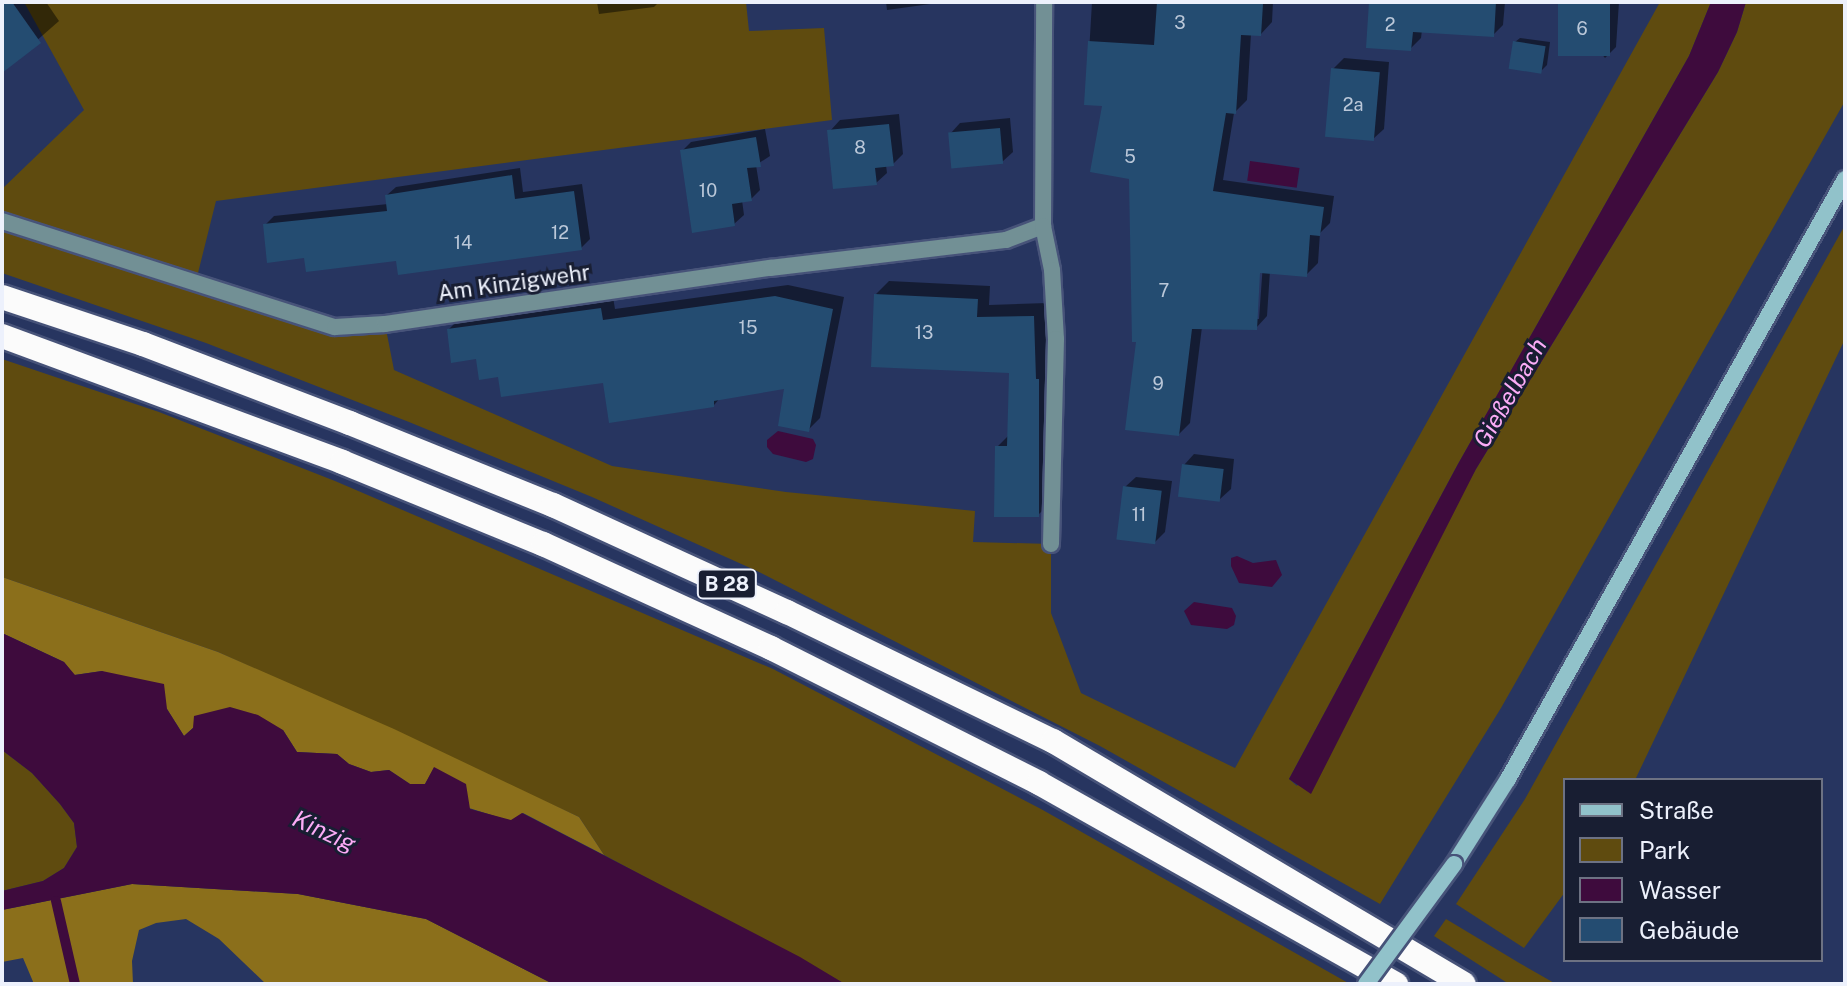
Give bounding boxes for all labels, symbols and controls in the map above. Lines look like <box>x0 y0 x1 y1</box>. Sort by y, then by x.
house number: 3 <box>1174 12 1186 34</box>
house number: 2 <box>1385 14 1395 36</box>
house number: 6 <box>1576 18 1588 40</box>
house number: 2a <box>1343 94 1363 116</box>
house number: 8 <box>854 137 866 159</box>
house number: 5 <box>1124 146 1136 168</box>
house number: 10 <box>699 180 717 202</box>
house number: 12 <box>551 222 569 244</box>
house number: 14 <box>454 232 472 254</box>
street label: Am Kinzigwehr <box>436 259 592 307</box>
house number: 7 <box>1159 280 1169 302</box>
house number: 15 <box>739 317 757 339</box>
house number: 13 <box>915 322 933 344</box>
water label: Gießelbach <box>1467 333 1553 453</box>
house number: 9 <box>1152 373 1164 395</box>
house number: 11 <box>1132 504 1146 526</box>
road number: B 28 <box>695 568 759 600</box>
legend <box>1563 778 1823 962</box>
text: Straße <box>1639 796 1714 824</box>
water label: Kinzig <box>288 804 360 858</box>
text: Park <box>1639 836 1690 864</box>
text: Wasser <box>1639 876 1721 904</box>
text: Gebäude <box>1639 916 1739 944</box>

